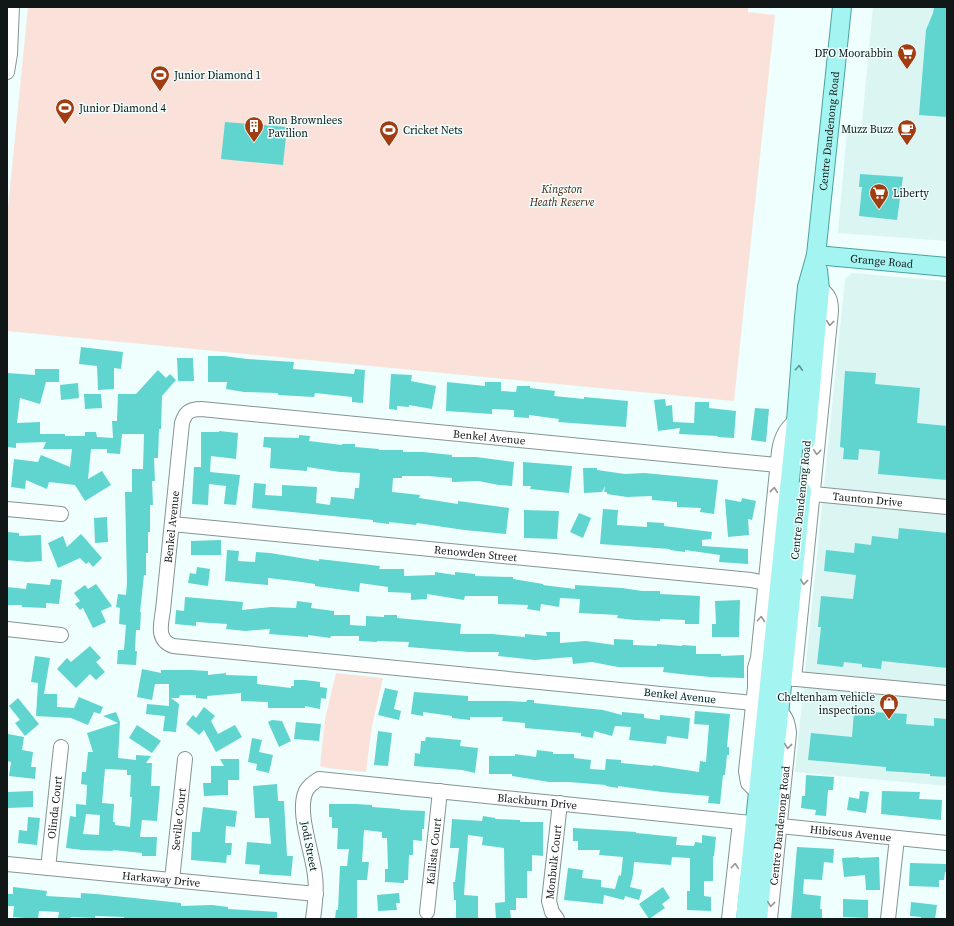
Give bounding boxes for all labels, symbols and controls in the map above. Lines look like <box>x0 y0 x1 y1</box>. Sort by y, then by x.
supermarket icon: DFO Moorabbin <box>896 42 918 70</box>
place label: DFO Moorabbin <box>814 46 893 61</box>
sports icon: Junior Diamond 1 <box>149 64 171 92</box>
place label: Junior Diamond 1 <box>173 68 261 83</box>
street label: Centre Dandenong Road <box>815 70 843 191</box>
sports icon: Junior Diamond 4 <box>54 97 76 125</box>
place label: Junior Diamond 4 <box>78 101 166 116</box>
place label: Ron Brownlees Pavilion <box>268 113 342 141</box>
building icon: Ron Brownlees Pavilion <box>243 115 265 143</box>
cafe icon: Muzz Buzz <box>896 118 918 146</box>
sports icon: Cricket Nets <box>378 119 400 147</box>
place label: Muzz Buzz <box>841 122 893 137</box>
place label: Cricket Nets <box>403 123 463 138</box>
park label: Kingston Heath Reserve <box>529 182 595 210</box>
supermarket icon: Liberty <box>868 182 890 210</box>
place label: Liberty <box>893 186 929 201</box>
street label: Grange Road <box>850 251 915 271</box>
one-way arrow <box>825 320 834 326</box>
one-way arrow <box>795 365 804 371</box>
street label: Benkel Avenue <box>452 426 526 448</box>
street label: Centre Dandenong Road <box>787 439 815 560</box>
one-way arrow <box>812 449 821 455</box>
one-way arrow <box>770 487 779 493</box>
street label: Taunton Drive <box>832 488 904 510</box>
street label: Benkel Avenue <box>160 490 183 564</box>
street label: Renowden Street <box>433 542 518 565</box>
one-way arrow <box>799 578 808 585</box>
one-way arrow <box>757 616 766 622</box>
street label: Benkel Avenue <box>643 685 717 707</box>
place label: Cheltenham vehicle inspections <box>777 690 875 718</box>
shop icon: Cheltenham vehicle inspections <box>878 692 900 720</box>
one-way arrow <box>783 743 792 749</box>
street label: Centre Dandenong Road <box>766 764 793 886</box>
street label: Olinda Court <box>44 775 65 840</box>
street label: Seville Court <box>168 787 189 851</box>
street label: Blackburn Drive <box>497 790 578 813</box>
street label: Kallista Court <box>422 817 445 885</box>
street label: Jodi Street <box>297 819 321 873</box>
street label: Hibiscus Avenue <box>809 822 892 845</box>
street label: Monbulk Court <box>542 824 565 900</box>
one-way arrow <box>730 863 739 869</box>
street label: Harkaway Drive <box>121 868 201 890</box>
one-way arrow <box>767 901 776 907</box>

